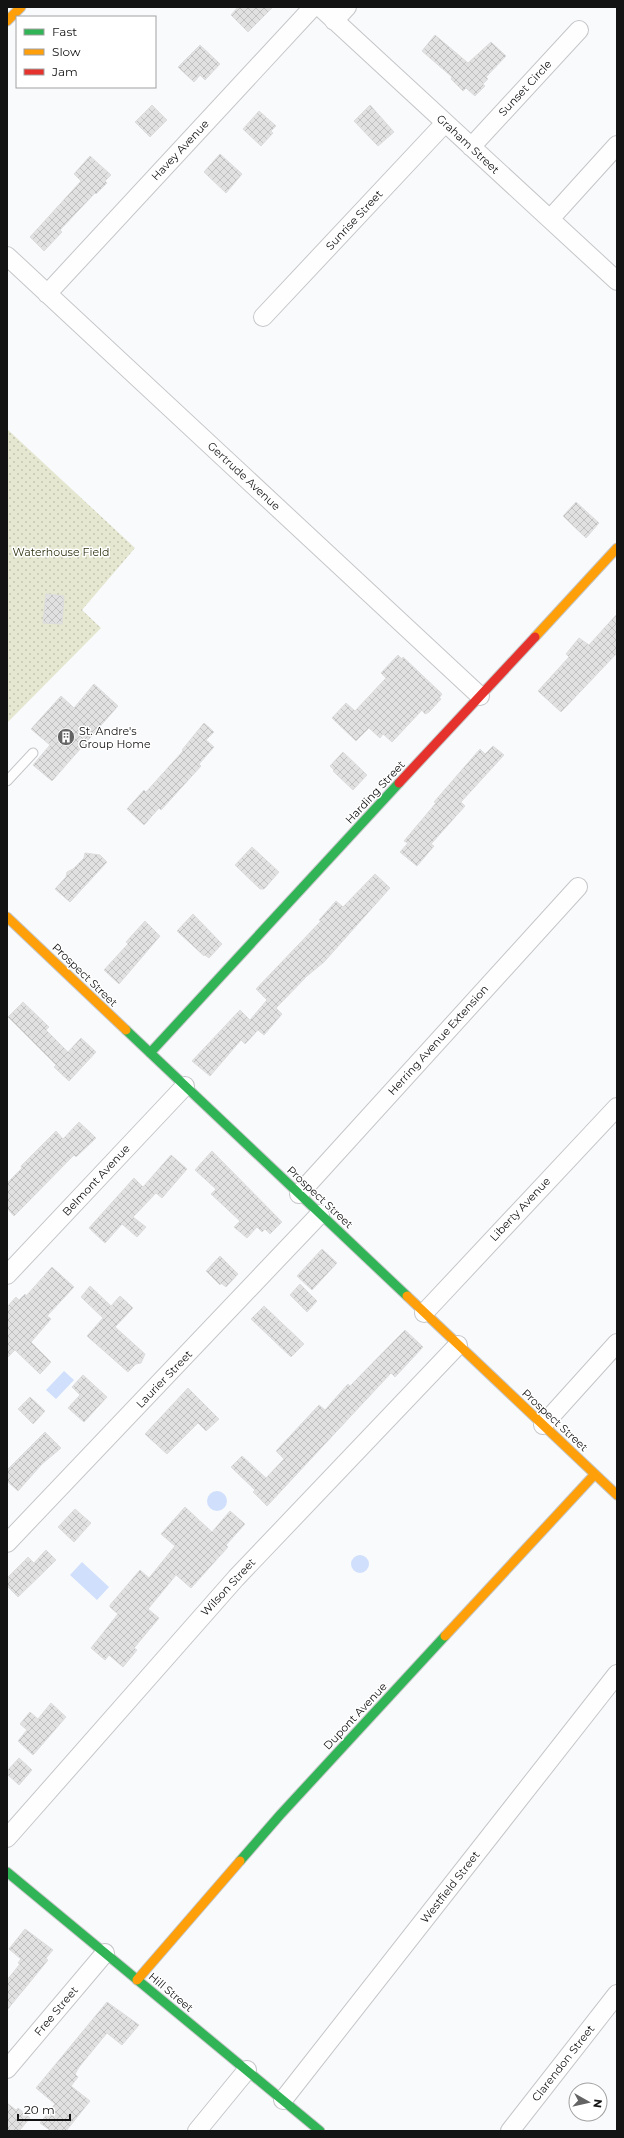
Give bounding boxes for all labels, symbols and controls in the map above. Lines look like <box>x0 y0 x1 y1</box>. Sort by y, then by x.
legend <box>16 16 156 88</box>
text: Fast <box>52 24 77 39</box>
text: Slow <box>52 44 81 59</box>
street label: Sunset Circle <box>495 57 555 119</box>
text: Jam <box>51 64 78 79</box>
street label: Graham Street <box>434 111 503 177</box>
street label: Havey Avenue <box>148 116 212 183</box>
street label: Sunrise Street <box>323 187 386 253</box>
street label: Gertrude Avenue <box>205 439 284 514</box>
park label: Waterhouse Field <box>13 545 109 559</box>
place label: St. Andre's Group Home <box>79 724 151 751</box>
building icon: St. Andre's Group Home <box>56 727 76 747</box>
street label: Harding Street <box>342 757 408 826</box>
street label: Prospect Street <box>50 940 121 1010</box>
street label: Herring Avenue Extension <box>385 982 491 1098</box>
street label: Belmont Avenue <box>59 1141 133 1219</box>
street label: Prospect Street <box>284 1163 356 1232</box>
street label: Liberty Avenue <box>487 1174 554 1244</box>
street label: Laurier Street <box>133 1347 195 1411</box>
street label: Prospect Street <box>519 1386 591 1455</box>
street label: Wilson Street <box>198 1555 259 1619</box>
street label: Dupont Avenue <box>320 1679 390 1753</box>
street label: Westfield Street <box>417 1848 483 1926</box>
street label: Hill Street <box>146 1969 197 2015</box>
street label: Free Street <box>31 1983 81 2039</box>
street label: Clarendon Street <box>529 2021 598 2104</box>
north arrow <box>568 2082 608 2122</box>
scale bar <box>18 2096 70 2122</box>
text: N <box>590 2098 605 2109</box>
text: 20 m <box>24 2102 55 2117</box>

